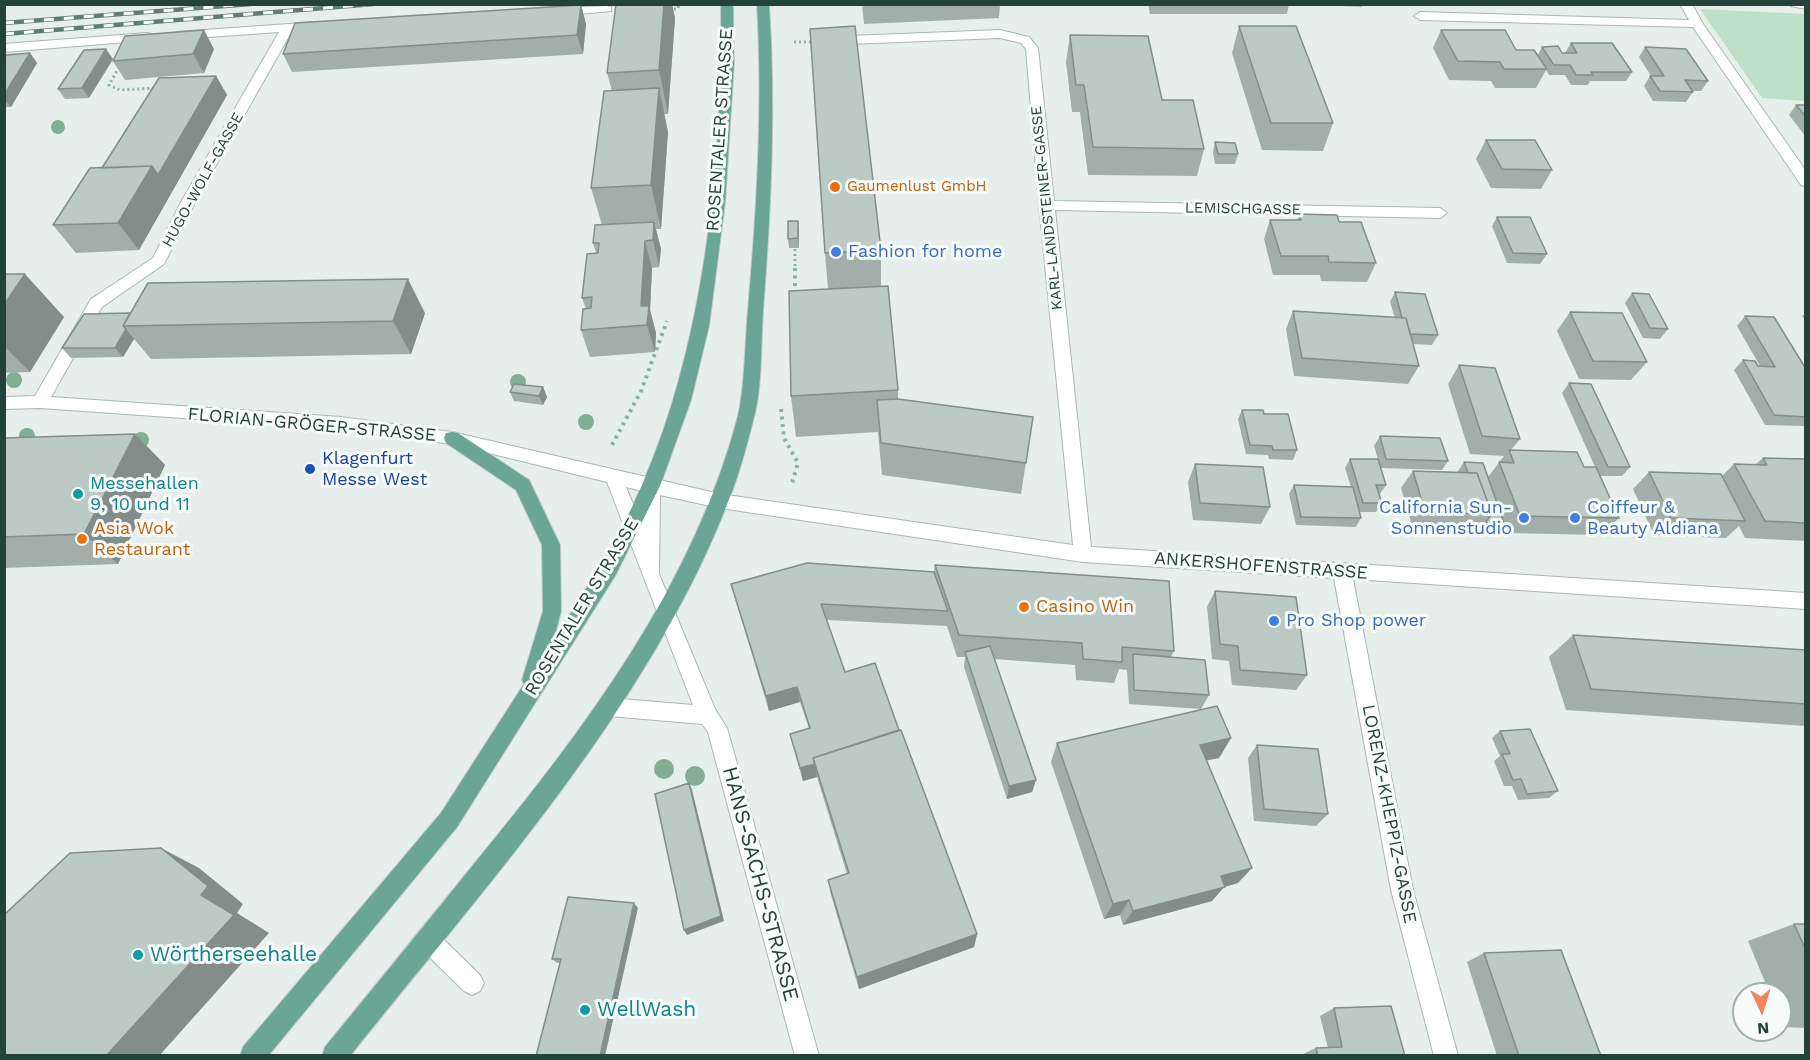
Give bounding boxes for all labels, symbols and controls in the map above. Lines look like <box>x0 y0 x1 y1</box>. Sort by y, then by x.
street label: ROSENTALER STRASSE <box>702 28 738 232</box>
street label: KARL-LANDSTEINER-GASSE <box>1027 105 1067 311</box>
street label: HUGO-WOLF-GASSE <box>159 110 247 250</box>
place label: Gaumenlust GmbH <box>847 178 986 196</box>
marker: Gaumenlust GmbH <box>828 180 842 194</box>
street label: LEMISCHGASSE <box>1185 199 1301 219</box>
place label: Fashion for home <box>848 241 1002 263</box>
marker: Fashion for home <box>829 245 843 259</box>
street label: FLORIAN-GRÖGER-STRASSE <box>187 403 437 447</box>
place label: Klagenfurt Messe West <box>322 448 427 490</box>
marker: Klagenfurt Messe West <box>303 462 317 476</box>
place label: Messehallen 9, 10 und 11 <box>90 473 199 516</box>
marker: Messehallen 9, 10 und 11 <box>71 487 85 501</box>
place label: California Sun- Sonnenstudio <box>1379 497 1512 540</box>
place label: Coiffeur & Beauty Aldiana <box>1587 497 1718 540</box>
marker: California Sun- Sonnenstudio <box>1517 511 1531 525</box>
marker: Coiffeur & Beauty Aldiana <box>1568 511 1582 525</box>
street label: ROSENTALER STRASSE <box>520 514 644 700</box>
place label: Asia Wok Restaurant <box>94 518 190 560</box>
marker: Asia Wok Restaurant <box>75 532 89 546</box>
street label: ANKERSHOFENSTRASSE <box>1153 548 1369 584</box>
place label: Casino Win <box>1036 596 1134 618</box>
marker: Casino Win <box>1017 600 1031 614</box>
place label: Pro Shop power <box>1286 610 1426 632</box>
marker: Pro Shop power <box>1267 614 1281 628</box>
street label: LORENZ-KHEPPIZ-GASSE <box>1357 703 1421 925</box>
street label: HANS-SACHS-STRASSE <box>717 764 803 1004</box>
place label: Wörtherseehalle <box>150 942 317 968</box>
marker: Wörtherseehalle <box>131 948 145 962</box>
north arrow <box>1732 982 1792 1042</box>
place label: WellWash <box>597 997 696 1023</box>
marker: WellWash <box>578 1003 592 1017</box>
text: N <box>1757 1019 1770 1038</box>

